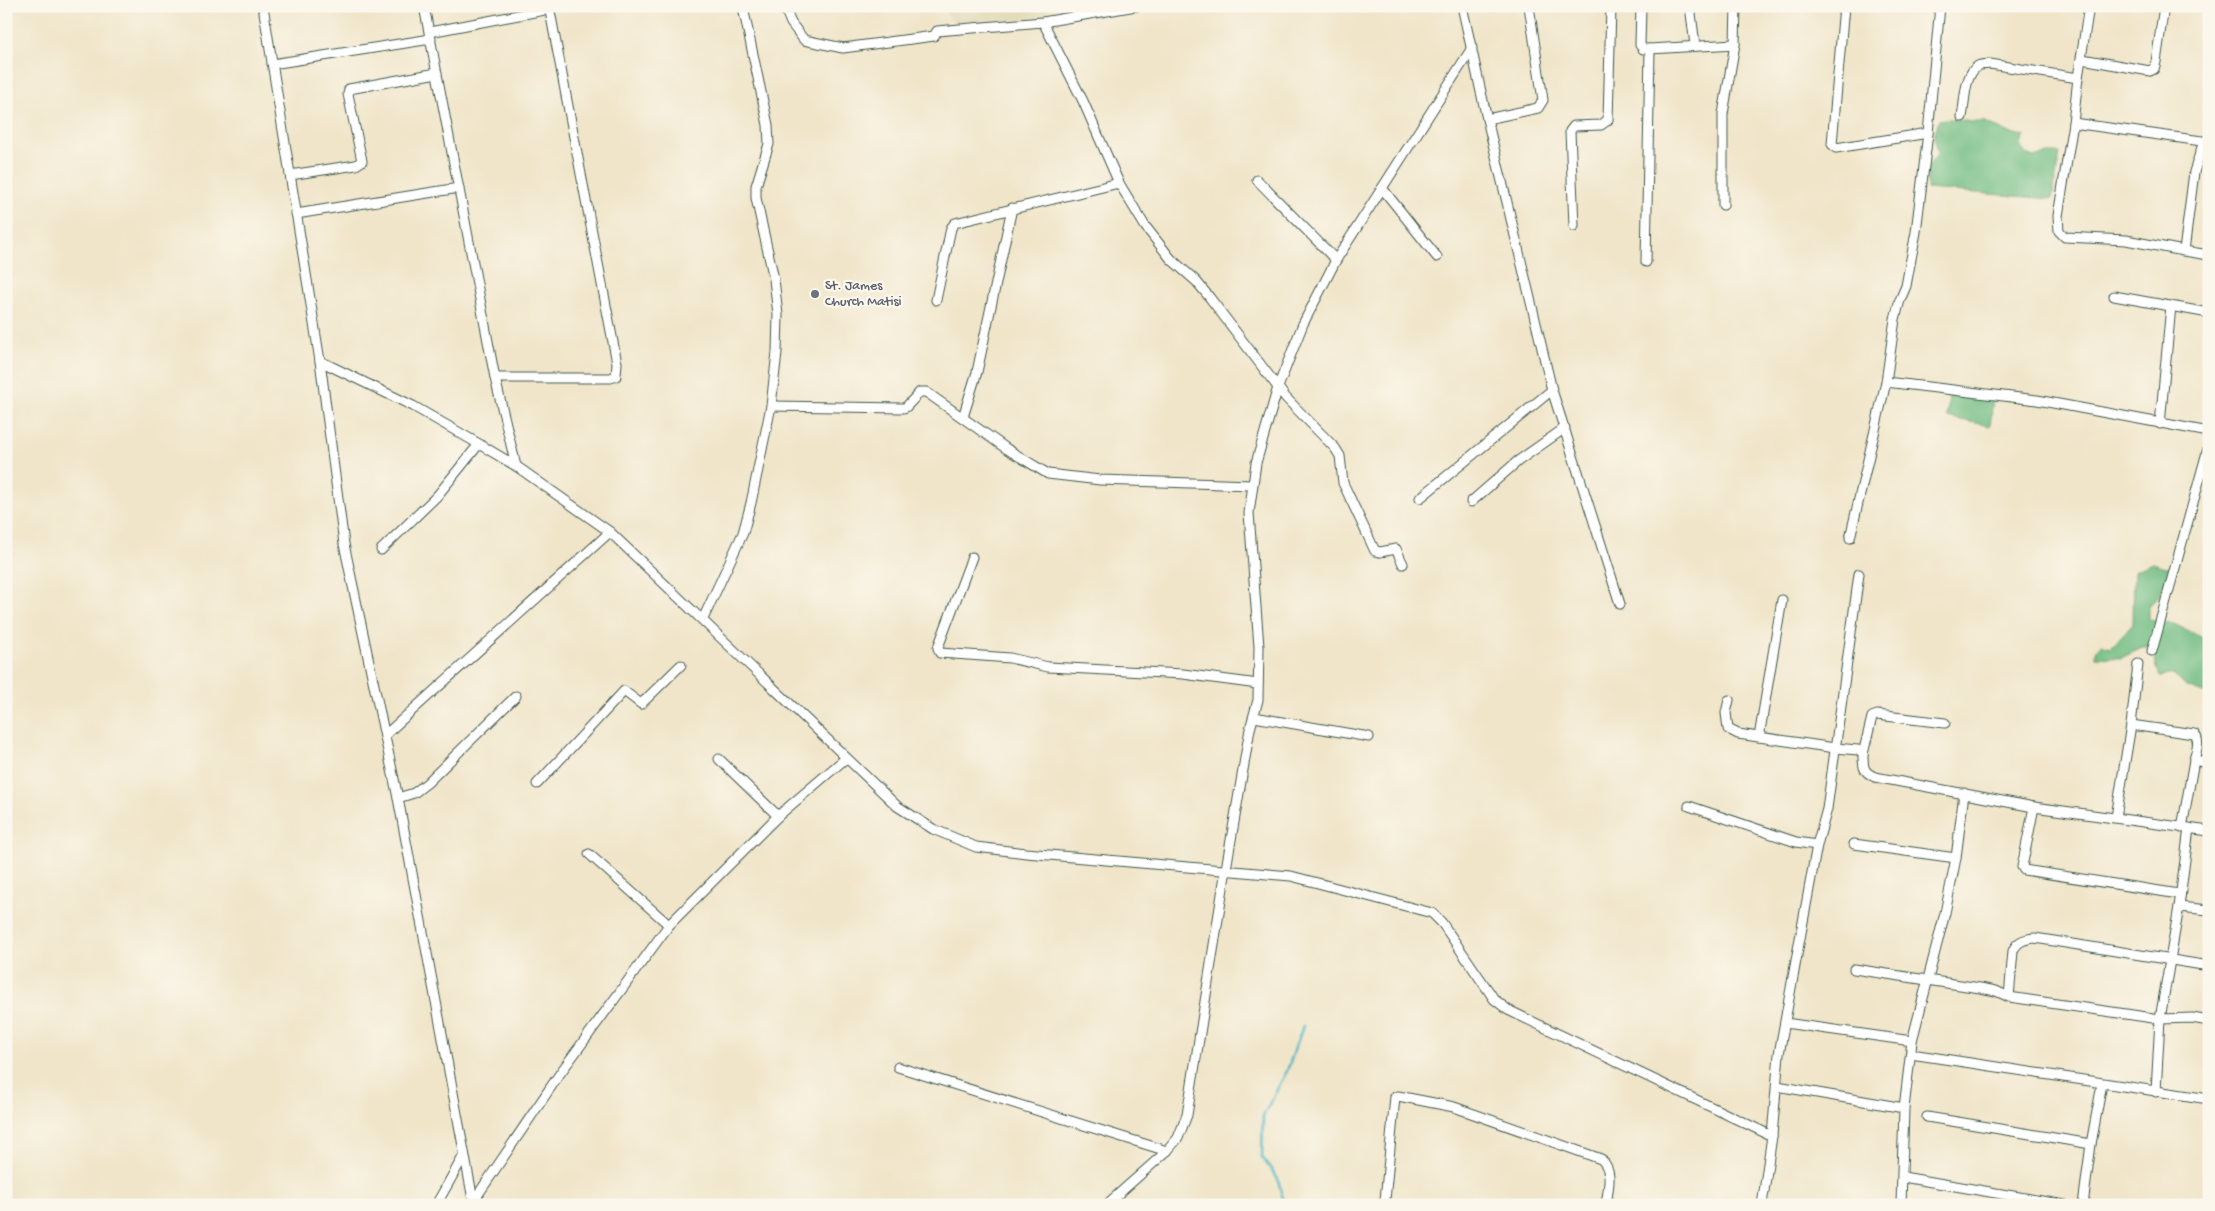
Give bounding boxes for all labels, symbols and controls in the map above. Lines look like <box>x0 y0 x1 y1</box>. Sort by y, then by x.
place label: St. James Church Matisi <box>825 278 902 311</box>
marker: St. James Church Matisi <box>809 288 821 300</box>

